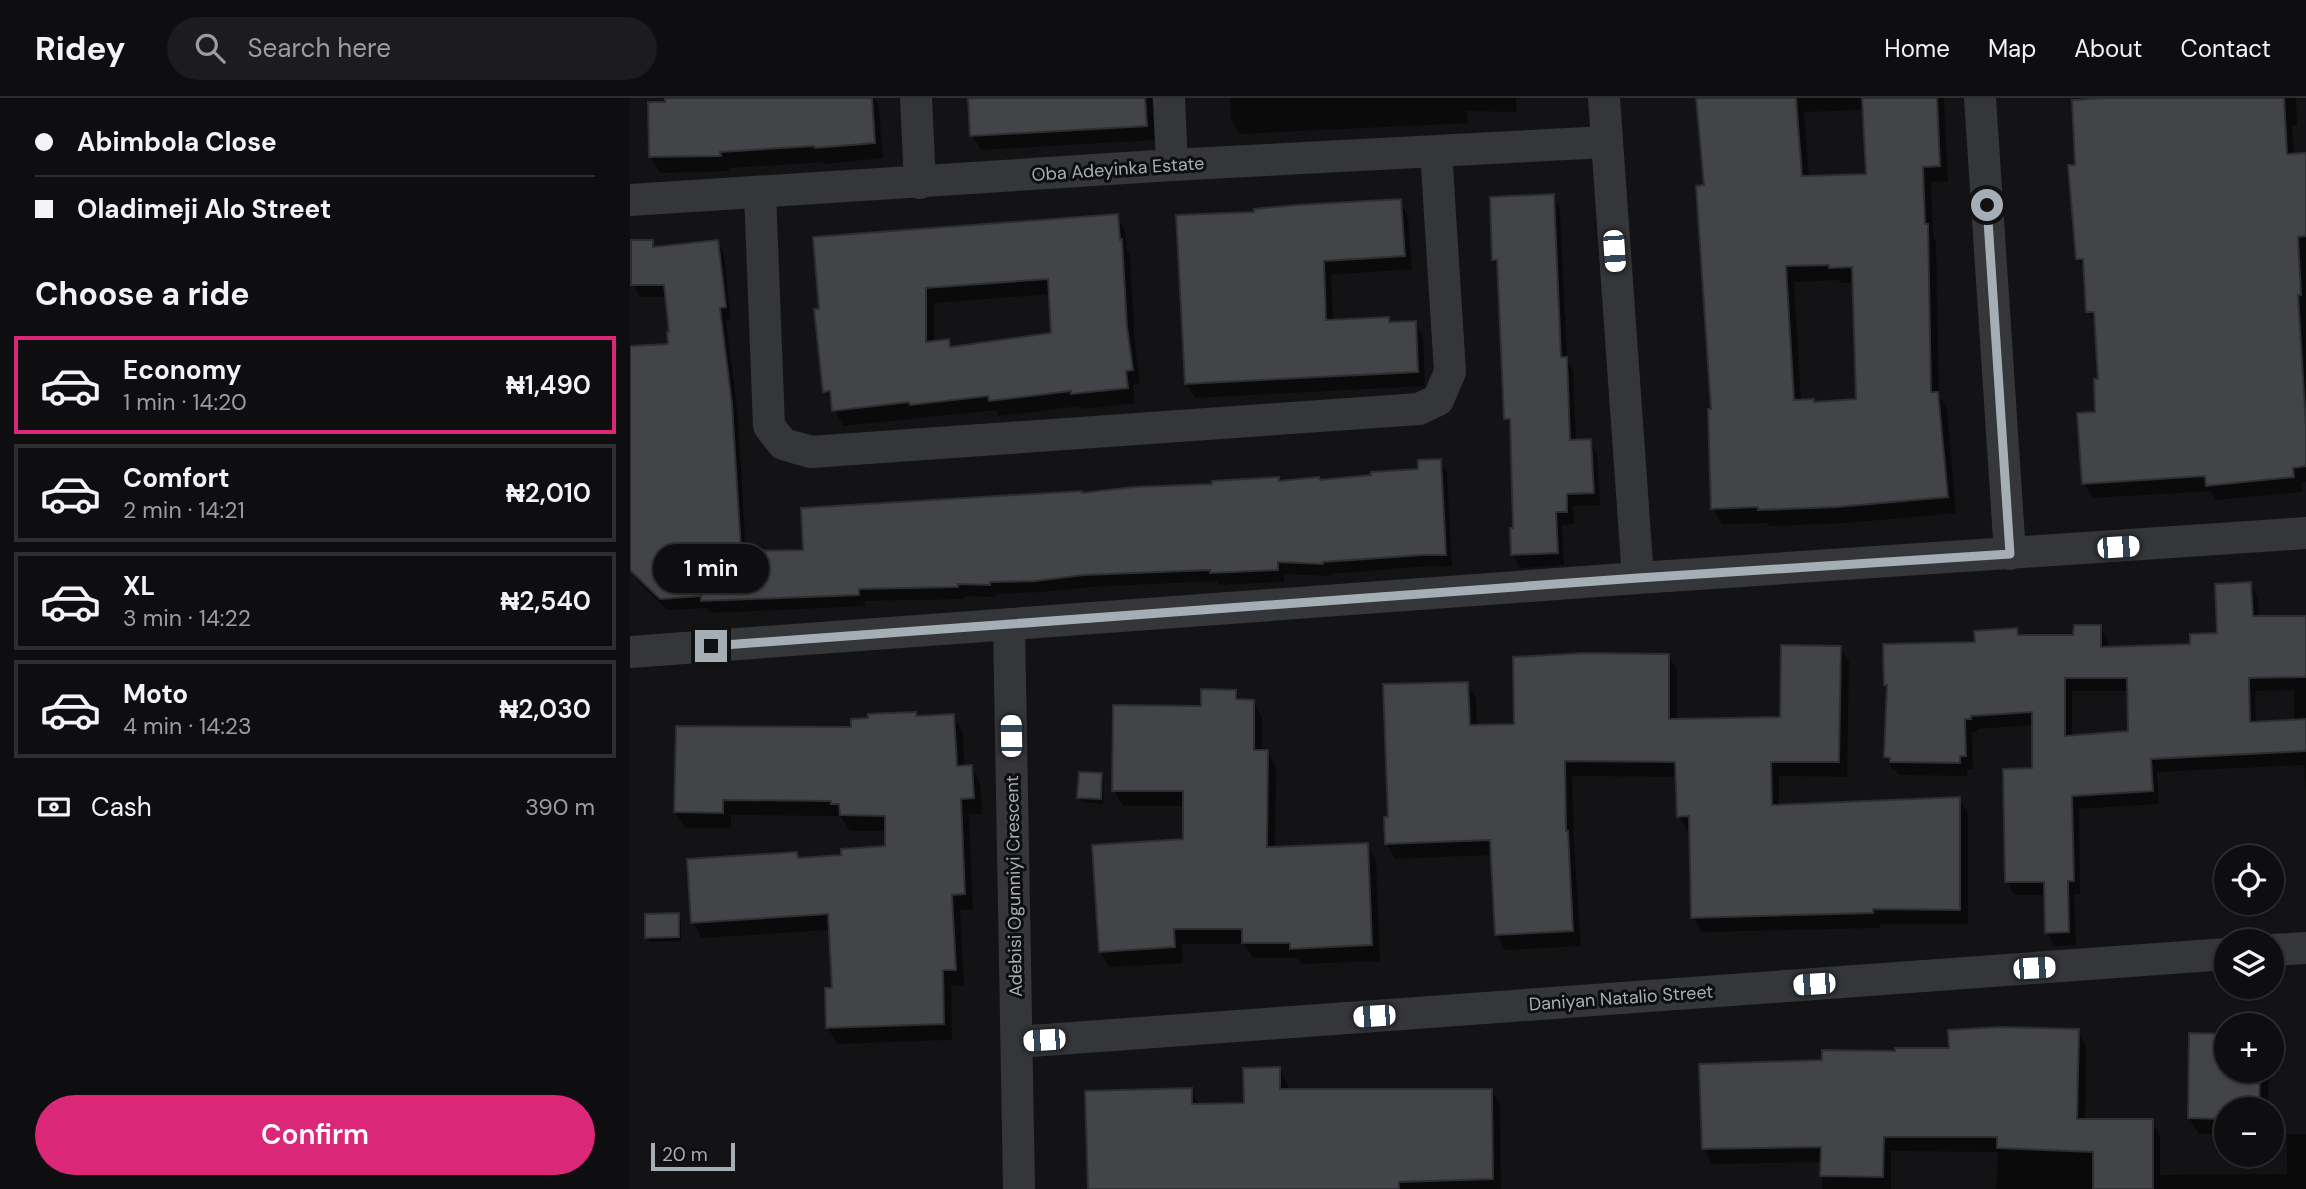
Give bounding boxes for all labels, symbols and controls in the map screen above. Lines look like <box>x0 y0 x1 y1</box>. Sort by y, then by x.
search box <box>167 17 657 80</box>
text: Ridey <box>35 27 125 70</box>
icon: search <box>191 29 229 67</box>
text: Search here <box>247 31 391 65</box>
text: Home <box>1884 33 1950 64</box>
text: Map <box>1988 33 2036 64</box>
text: About <box>2074 33 2143 64</box>
text: Contact <box>2181 33 2271 64</box>
text: Abimbola Close <box>77 125 277 159</box>
street label: Oba Adeyinka Estate <box>1031 151 1205 187</box>
route start <box>1971 189 2003 221</box>
text: Oladimeji Alo Street <box>77 192 331 226</box>
car <box>1603 229 1626 273</box>
text: Choose a ride <box>35 273 250 315</box>
text: Economy <box>123 353 241 387</box>
icon: car <box>39 354 102 417</box>
text: ₦1,490 <box>506 368 591 402</box>
text: 1 min · 14:20 <box>123 387 247 417</box>
text: Comfort <box>123 461 229 495</box>
icon: car <box>39 462 102 525</box>
text: ₦2,010 <box>506 476 591 510</box>
text: 2 min · 14:21 <box>123 495 245 525</box>
car <box>2097 535 2140 559</box>
callout: 1 min <box>653 545 769 594</box>
text: 1 min <box>684 553 738 583</box>
text: XL <box>123 569 155 603</box>
icon: car <box>39 570 102 633</box>
text: ₦2,540 <box>501 584 591 618</box>
text: 3 min · 14:22 <box>123 603 251 633</box>
route end <box>695 630 727 662</box>
text: Moto <box>123 677 188 711</box>
icon: car <box>39 678 102 741</box>
text: ₦2,030 <box>499 692 591 726</box>
text: 4 min · 14:23 <box>123 711 252 741</box>
car <box>1001 715 1022 757</box>
street label: Adebisi Ogunniyi Crescent <box>1000 775 1028 997</box>
icon: cash <box>35 788 73 826</box>
text: Cash <box>91 790 152 824</box>
text: 390 m <box>525 792 595 822</box>
map controls <box>2214 845 2284 1167</box>
button: locate <box>2214 845 2284 915</box>
button: layers <box>2214 929 2284 999</box>
car <box>2013 956 2056 980</box>
car <box>1793 972 1836 996</box>
street label: Daniyan Natalio Street <box>1528 980 1714 1016</box>
car <box>1353 1004 1396 1028</box>
button: + <box>2214 1013 2284 1083</box>
car <box>1023 1028 1066 1052</box>
button: Confirm <box>35 1095 595 1175</box>
button: − <box>2214 1097 2284 1167</box>
scale bar <box>651 1140 735 1172</box>
text: 20 m <box>662 1142 708 1167</box>

